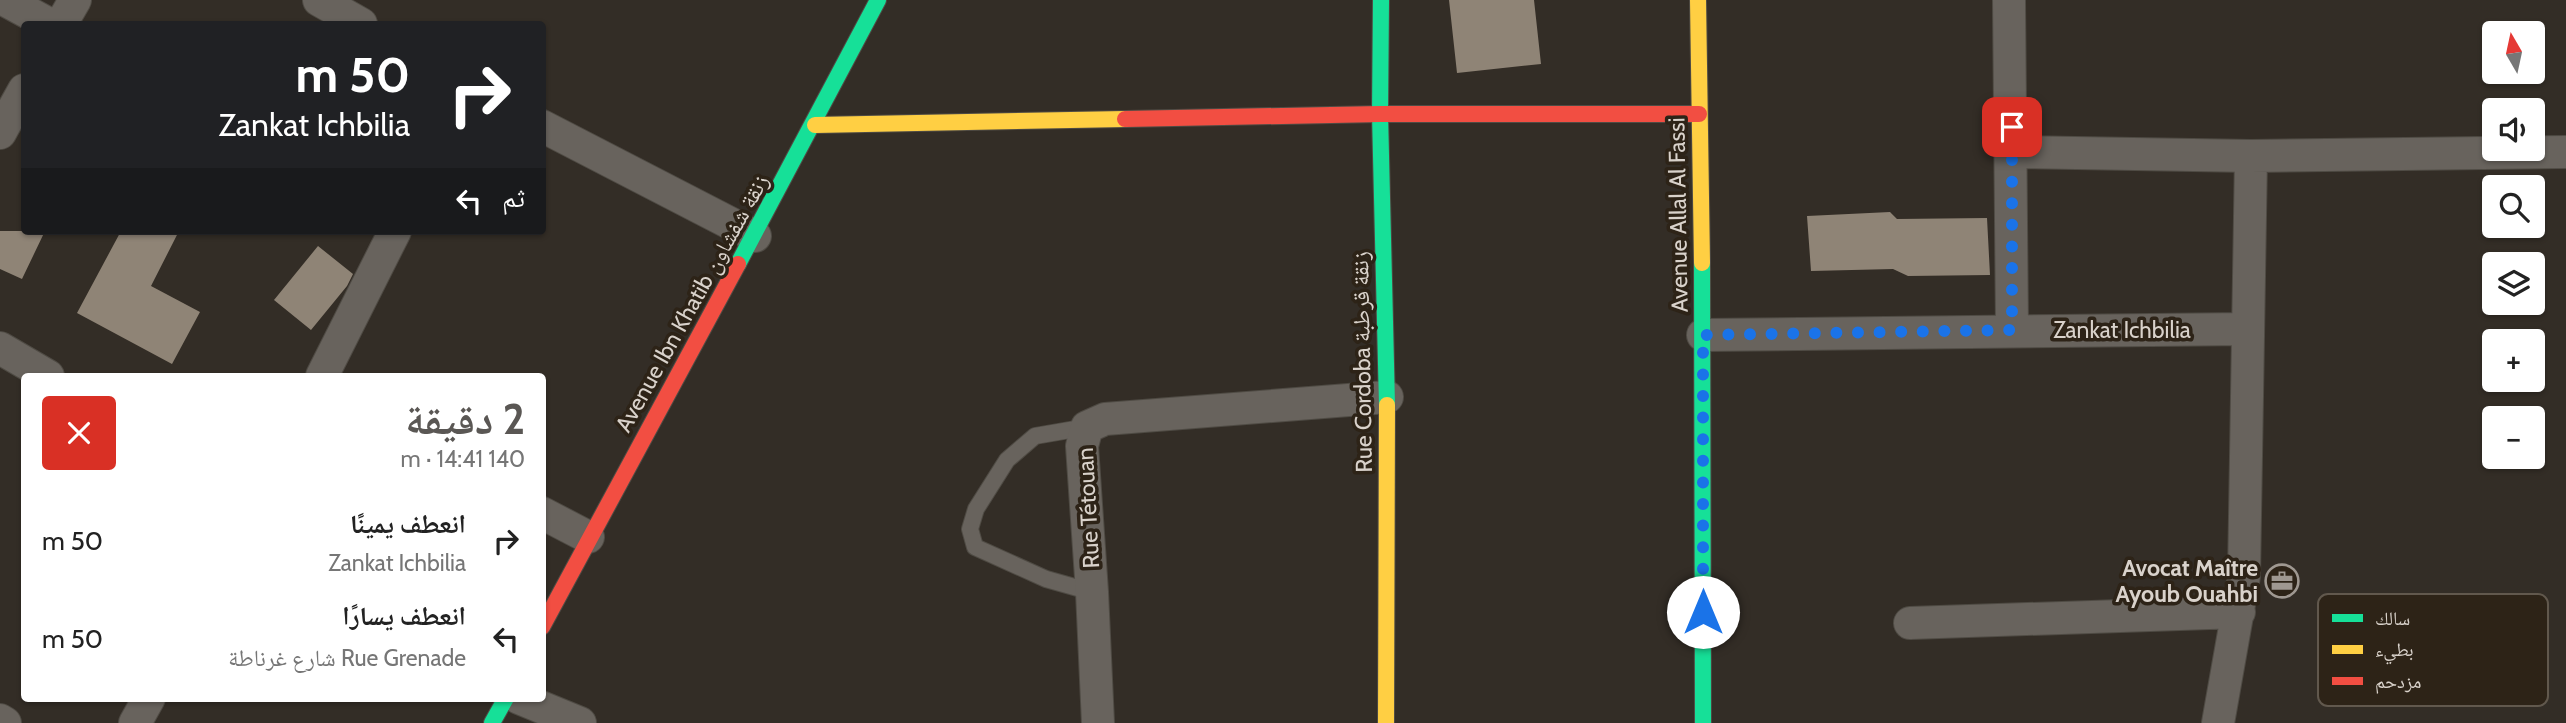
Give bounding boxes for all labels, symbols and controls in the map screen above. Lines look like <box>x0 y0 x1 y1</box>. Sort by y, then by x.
north arrow <box>2482 21 2544 84</box>
map controls <box>2482 21 2545 469</box>
text: 50 m <box>295 45 410 104</box>
icon: right <box>434 49 525 140</box>
pin <box>1982 97 2042 157</box>
button: sound <box>2482 98 2545 161</box>
text: Zankat Ichbilia <box>218 105 410 144</box>
icon: arrive <box>1993 108 2031 146</box>
street label: Avenue Allal Al Fassi <box>1662 117 1694 313</box>
street label: Avenue Ibn Khatib زنقة شفشاون <box>609 169 775 437</box>
button: search <box>2482 175 2545 238</box>
icon: left <box>450 182 488 220</box>
text: ثم <box>502 182 525 214</box>
street label: Rue Cordoba زنقة قرطبة <box>1346 251 1378 473</box>
button: layers <box>2482 252 2545 315</box>
street label: Zankat Ichbilia <box>2053 316 2191 344</box>
button: + <box>2482 329 2545 392</box>
text: 2 دقيقة <box>405 393 525 445</box>
button: close <box>42 396 116 470</box>
button: − <box>2482 406 2545 469</box>
text: 140 m · 14:41 <box>401 445 525 473</box>
street label: Rue Tétouan <box>1071 447 1105 569</box>
text: انعطف يمينًا <box>350 508 466 540</box>
icon: right <box>487 522 525 560</box>
text: 50 m <box>42 525 103 557</box>
text: Zankat Ichbilia <box>328 549 466 577</box>
place label: Avocat Maître Ayoub Ouahbi <box>2115 554 2258 608</box>
office icon: Avocat Maître Ayoub Ouahbi <box>2263 562 2301 600</box>
position arrow <box>1666 575 1740 649</box>
legend <box>2318 594 2548 706</box>
text: انعطف يسارًا <box>342 600 466 632</box>
text: سالك <box>2375 607 2410 630</box>
icon: left <box>487 620 525 658</box>
text: 50 m <box>42 623 103 655</box>
text: بطيء <box>2375 638 2414 665</box>
text: Rue Grenade شارع غرناطة <box>228 644 466 672</box>
text: مزدحم <box>2375 670 2421 694</box>

